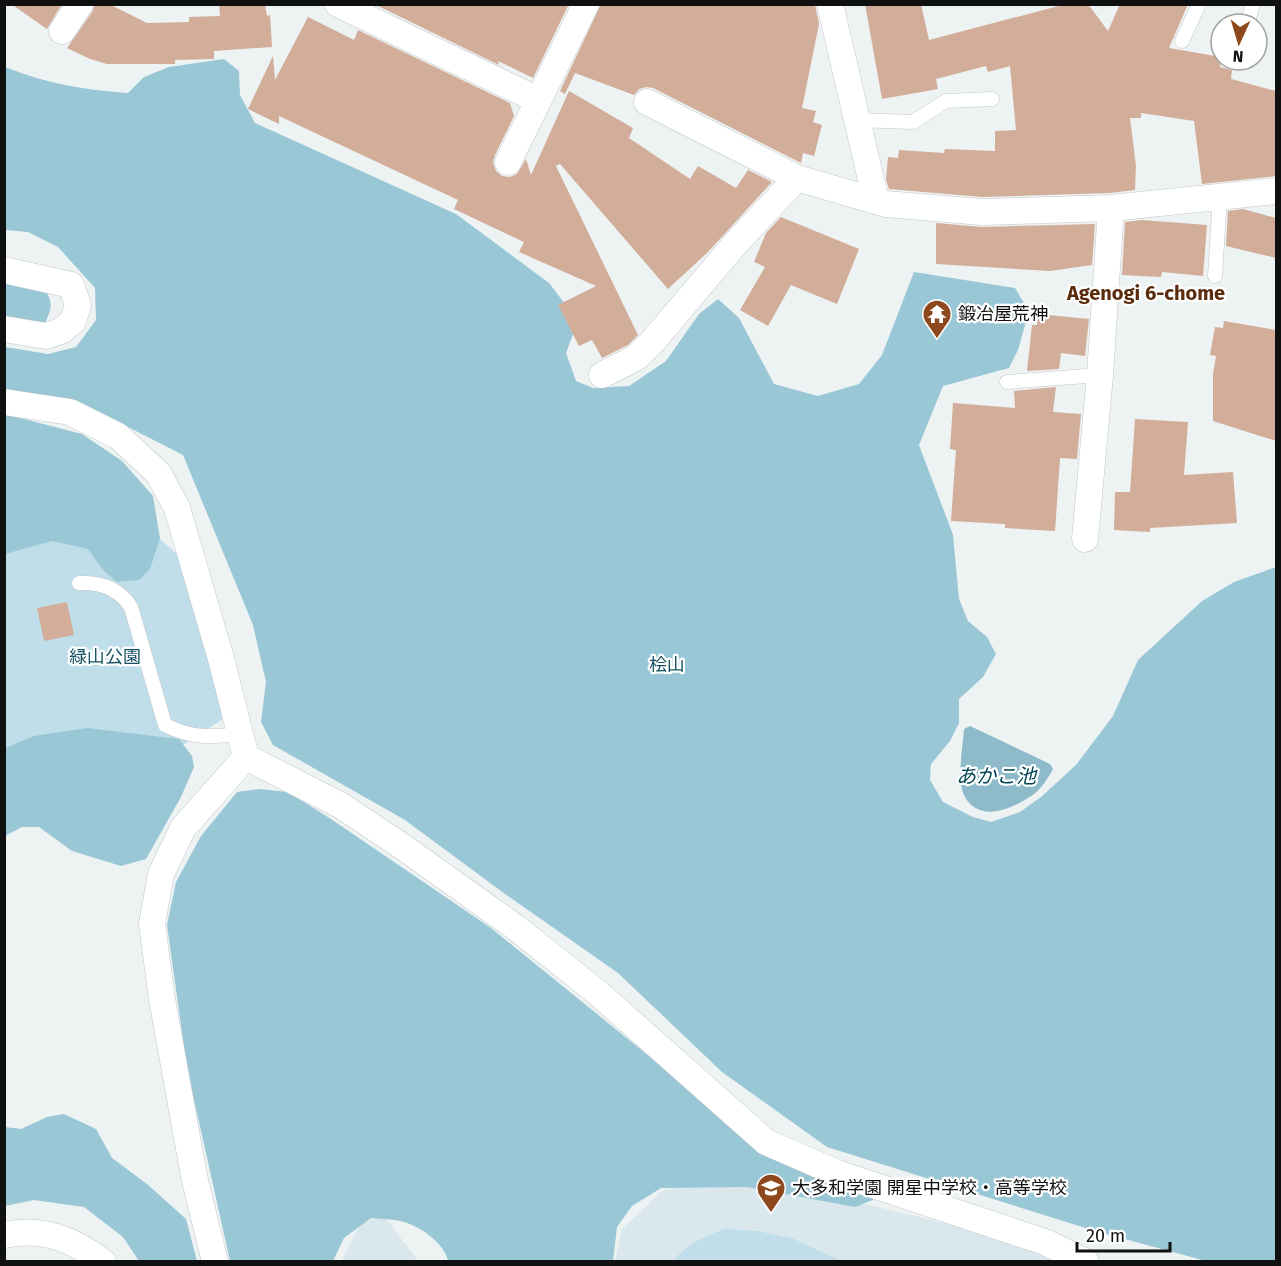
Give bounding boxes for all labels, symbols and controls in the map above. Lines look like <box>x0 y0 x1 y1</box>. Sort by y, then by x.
north arrow <box>1209 12 1269 72</box>
text: N <box>1232 47 1244 66</box>
district label: Agenogi 6-chome <box>1066 281 1225 305</box>
temple icon: 鍛冶屋荒神 <box>921 298 953 340</box>
place label: 鍛冶屋荒神 <box>958 303 1048 325</box>
park label: 緑山公園 <box>69 646 141 668</box>
park label: 桧山 <box>649 654 685 676</box>
water label: あかこ池 <box>956 764 1038 788</box>
school or university icon: 大多和学園 開星中学校・高等学校 <box>755 1172 787 1214</box>
place label: 大多和学園 開星中学校・高等学校 <box>792 1177 1067 1199</box>
scale bar <box>1077 1215 1170 1253</box>
text: 20 m <box>1086 1225 1125 1247</box>

